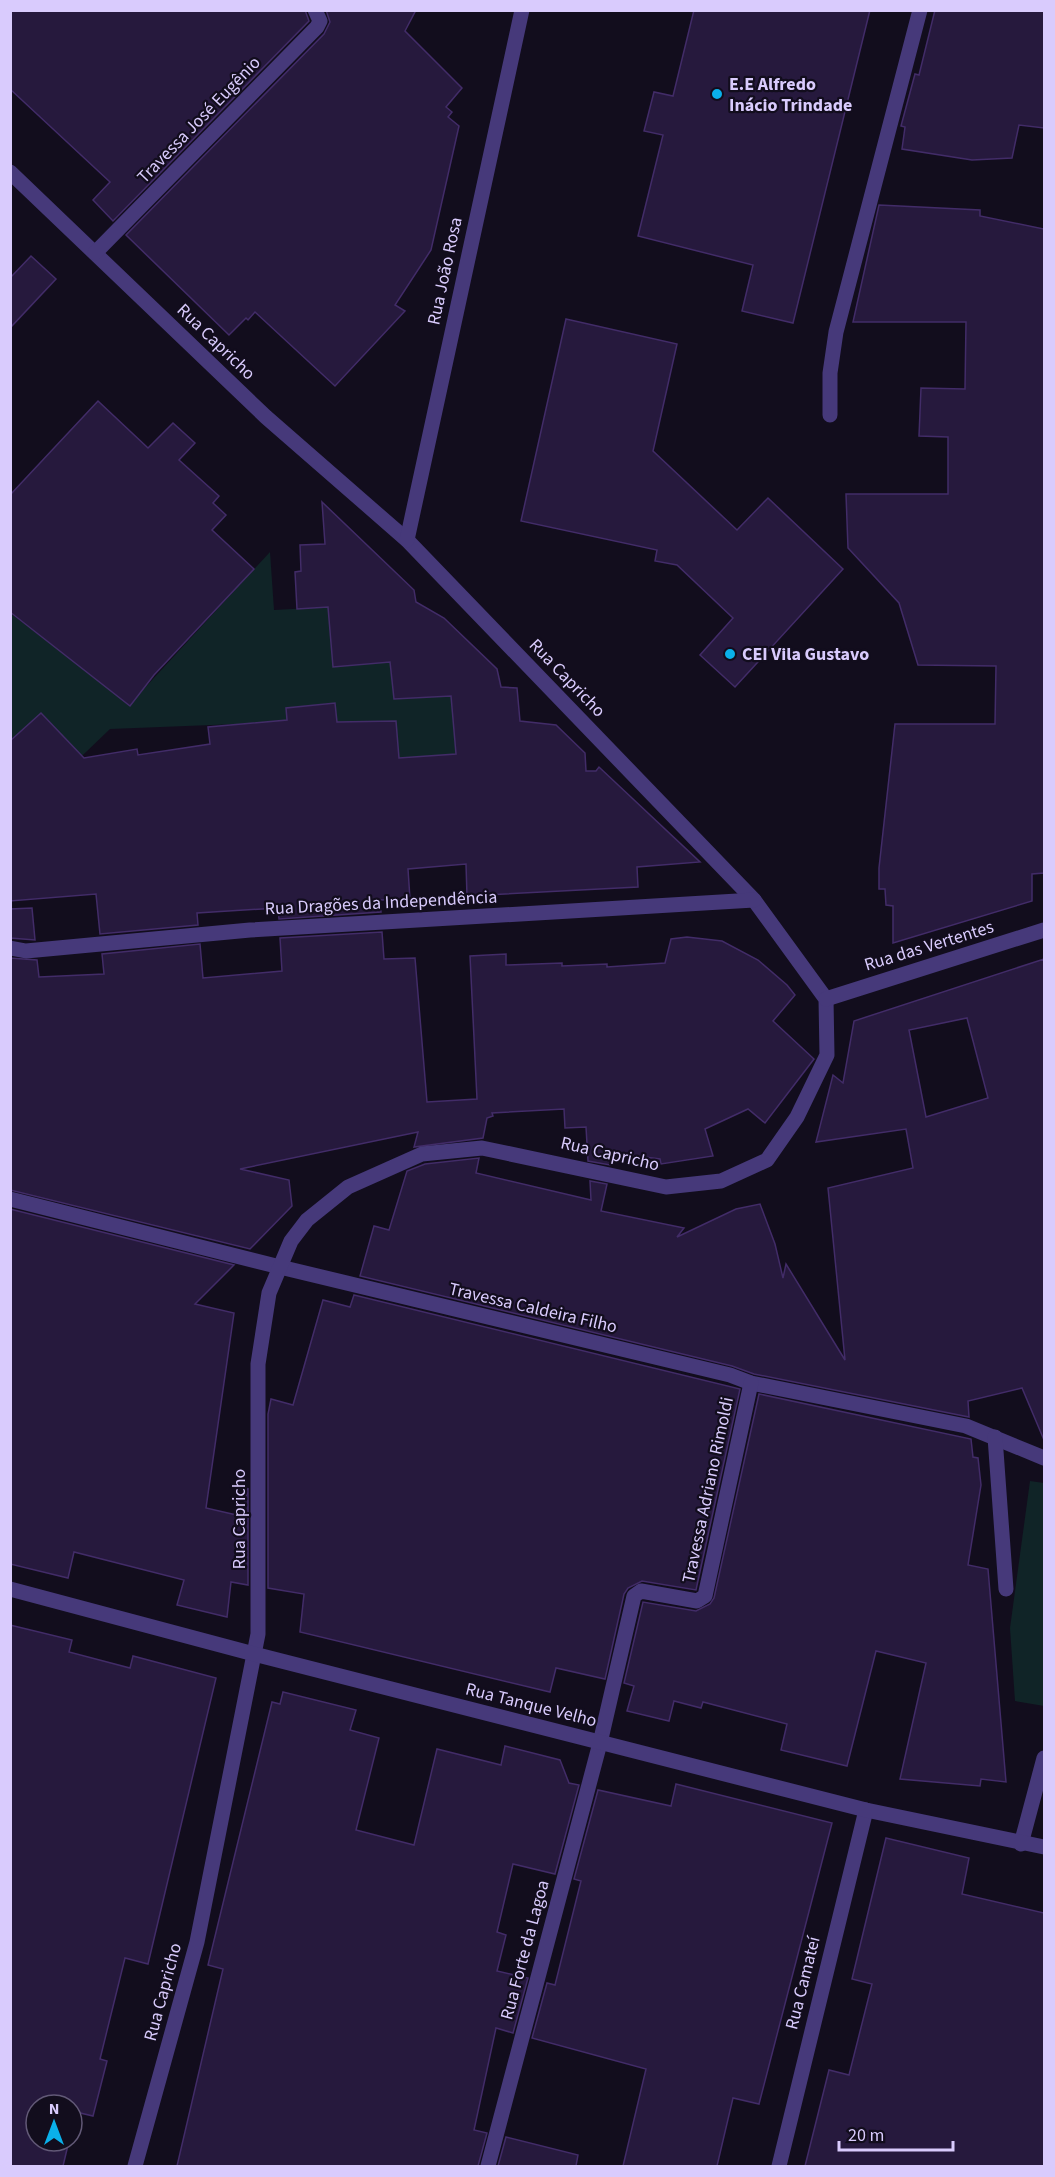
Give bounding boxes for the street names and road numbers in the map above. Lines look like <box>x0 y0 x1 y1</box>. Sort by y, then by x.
street label: Travessa José Eugênio <box>132 51 266 189</box>
street label: Rua João Rosa <box>421 215 469 327</box>
street label: Rua Capricho <box>171 298 261 386</box>
street label: Rua Capricho <box>523 633 611 723</box>
street label: Rua Dragões da Independência <box>264 884 498 922</box>
street label: Rua das Vertentes <box>861 914 997 978</box>
street label: Rua Capricho <box>558 1131 662 1177</box>
street label: Travessa Caldeira Filho <box>446 1276 620 1340</box>
street label: Travessa Adriano Rimoldi <box>676 1395 740 1585</box>
street label: Rua Capricho <box>227 1469 252 1569</box>
street label: Rua Tanque Velho <box>463 1677 599 1733</box>
street label: Rua Forte da Lagoa <box>494 1877 556 2023</box>
street label: Rua Camateí <box>779 1933 827 2032</box>
street label: Rua Capricho <box>138 1940 188 2044</box>

